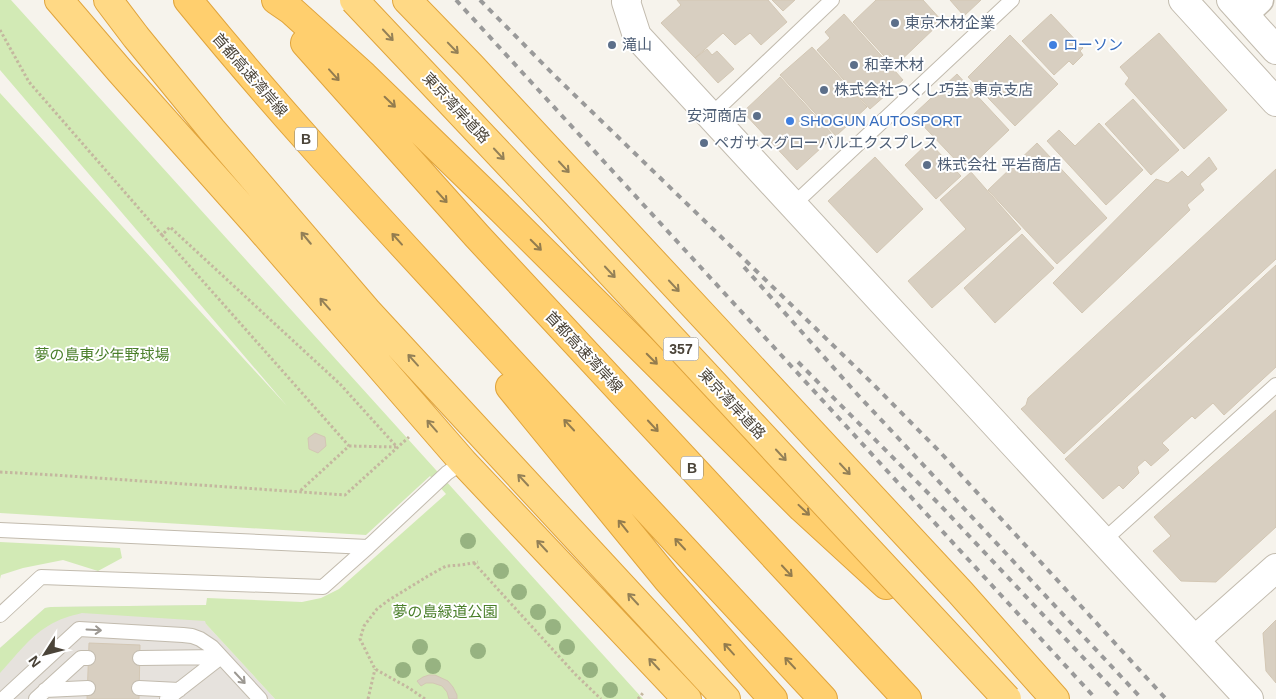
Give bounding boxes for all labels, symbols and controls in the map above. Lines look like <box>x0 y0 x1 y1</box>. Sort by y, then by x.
place label: 東京木材企業 <box>905 14 995 31</box>
marker: 東京木材企業 <box>889 17 901 29</box>
street label: 首都高速湾岸線 <box>210 29 291 120</box>
one-way arrow <box>382 29 394 42</box>
place label: 滝山 <box>622 36 652 53</box>
place label: ローソン <box>1063 36 1123 53</box>
marker: 滝山 <box>606 39 618 51</box>
marker: ローソン <box>1047 39 1059 51</box>
one-way arrow <box>447 41 459 54</box>
place label: 和幸木材 <box>864 56 924 73</box>
marker: 和幸木材 <box>848 59 860 71</box>
one-way arrow <box>328 69 340 82</box>
street label: 東京湾岸道路 <box>419 69 493 146</box>
place label: 株式会社つくし巧芸 東京支店 <box>834 81 1033 98</box>
marker: 株式会社つくし巧芸 東京支店 <box>818 84 830 96</box>
one-way arrow <box>384 96 397 108</box>
place label: 安河商店 <box>687 107 747 124</box>
marker: 安河商店 <box>751 110 763 122</box>
place label: SHOGUN AUTOSPORT <box>800 112 962 129</box>
marker: SHOGUN AUTOSPORT <box>784 115 796 127</box>
road number: B <box>295 128 317 150</box>
place label: ペガサスグローバルエクスプレス <box>714 134 938 151</box>
marker: ペガサスグローバルエクスプレス <box>698 137 710 149</box>
one-way arrow <box>493 147 505 160</box>
place label: 株式会社 平岩商店 <box>937 156 1061 173</box>
marker: 株式会社 平岩商店 <box>921 159 933 171</box>
one-way arrow <box>558 160 570 173</box>
one-way arrow <box>436 190 448 203</box>
one-way arrow <box>300 232 311 245</box>
one-way arrow <box>391 232 403 245</box>
one-way arrow <box>530 239 543 251</box>
one-way arrow <box>604 266 616 279</box>
one-way arrow <box>669 279 680 292</box>
one-way arrow <box>319 297 331 310</box>
street label: 首都高速湾岸線 <box>542 307 626 396</box>
road number: 357 <box>664 338 698 360</box>
park label: 夢の島東少年野球場 <box>34 346 170 363</box>
one-way arrow <box>645 353 658 365</box>
one-way arrow <box>407 354 418 367</box>
street label: 東京湾岸道路 <box>695 365 769 442</box>
one-way arrow <box>563 419 575 432</box>
one-way arrow <box>647 419 659 432</box>
one-way arrow <box>426 420 437 433</box>
one-way arrow <box>775 449 786 462</box>
road number: B <box>681 456 703 479</box>
one-way arrow <box>839 462 851 475</box>
one-way arrow <box>517 473 529 486</box>
one-way arrow <box>798 504 811 516</box>
one-way arrow <box>618 520 629 533</box>
one-way arrow <box>674 538 685 551</box>
one-way arrow <box>536 539 548 552</box>
one-way arrow <box>782 564 793 577</box>
one-way arrow <box>627 593 639 605</box>
park label: 夢の島緑道公園 <box>392 603 498 620</box>
one-way arrow <box>86 626 102 635</box>
north arrow <box>20 629 70 679</box>
one-way arrow <box>723 643 735 656</box>
text: N <box>25 653 44 670</box>
one-way arrow <box>648 657 660 670</box>
one-way arrow <box>784 657 796 670</box>
one-way arrow <box>234 672 246 684</box>

